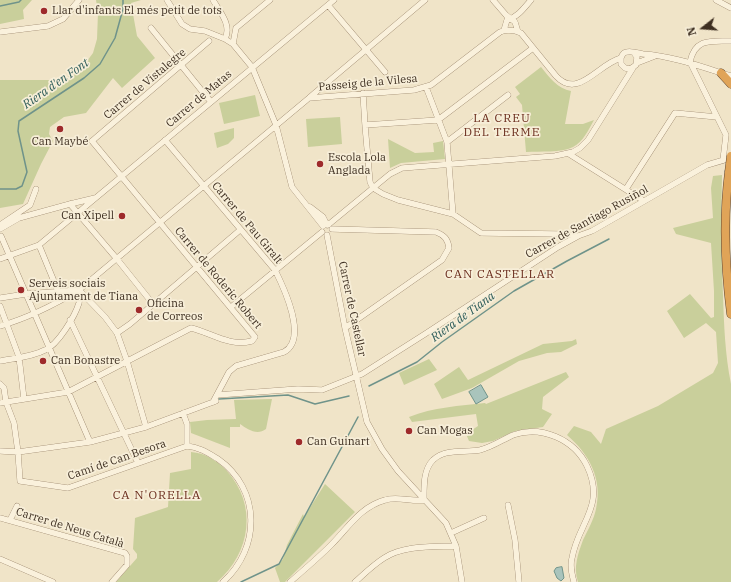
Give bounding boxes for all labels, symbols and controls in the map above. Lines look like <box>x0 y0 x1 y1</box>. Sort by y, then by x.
place label: Llar d'infants El més petit de tots <box>52 4 222 18</box>
marker: Llar d'infants El més petit de tots <box>39 6 49 16</box>
north arrow <box>683 8 723 48</box>
text: N <box>684 25 699 38</box>
street label: Carrer de Vistalegre <box>101 46 189 122</box>
water label: Riera d'en Font <box>20 56 92 112</box>
street label: Carrer de Matas <box>163 68 235 130</box>
street label: Passeig de la Vilesa <box>318 72 418 94</box>
district label: LA CREU DEL TERME <box>464 112 540 140</box>
marker: Can Maybé <box>55 124 65 134</box>
place label: Can Maybé <box>32 135 88 149</box>
place label: Escola Lola Anglada <box>328 151 386 177</box>
marker: Escola Lola Anglada <box>315 159 325 169</box>
street label: Carrer de Pau Giralt <box>209 179 285 267</box>
street label: Carrer de Santiago Rusiñol <box>523 183 651 261</box>
place label: Can Xipell <box>61 209 114 223</box>
marker: Can Xipell <box>117 211 127 221</box>
street label: Carrer de Roderic Robert <box>172 224 264 332</box>
street label: Carrer de Castellar <box>335 260 369 358</box>
district label: CAN CASTELLAR <box>445 268 555 282</box>
place label: Serveis sociais Ajuntament de Tiana <box>29 277 138 303</box>
marker: Serveis sociais Ajuntament de Tiana <box>16 285 26 295</box>
water label: Riera de Tiana <box>428 289 498 345</box>
place label: Oficina de Correos <box>147 297 203 323</box>
marker: Oficina de Correos <box>134 305 144 315</box>
place label: Can Bonastre <box>51 354 120 368</box>
marker: Can Bonastre <box>38 356 48 366</box>
place label: Can Mogas <box>417 424 473 438</box>
marker: Can Mogas <box>404 426 414 436</box>
place label: Can Guinart <box>307 435 370 449</box>
street label: Camí de Can Besora <box>66 437 168 483</box>
marker: Can Guinart <box>294 437 304 447</box>
district label: CA N'ORELLA <box>113 489 201 503</box>
street label: Carrer de Neus Català <box>14 505 126 551</box>

